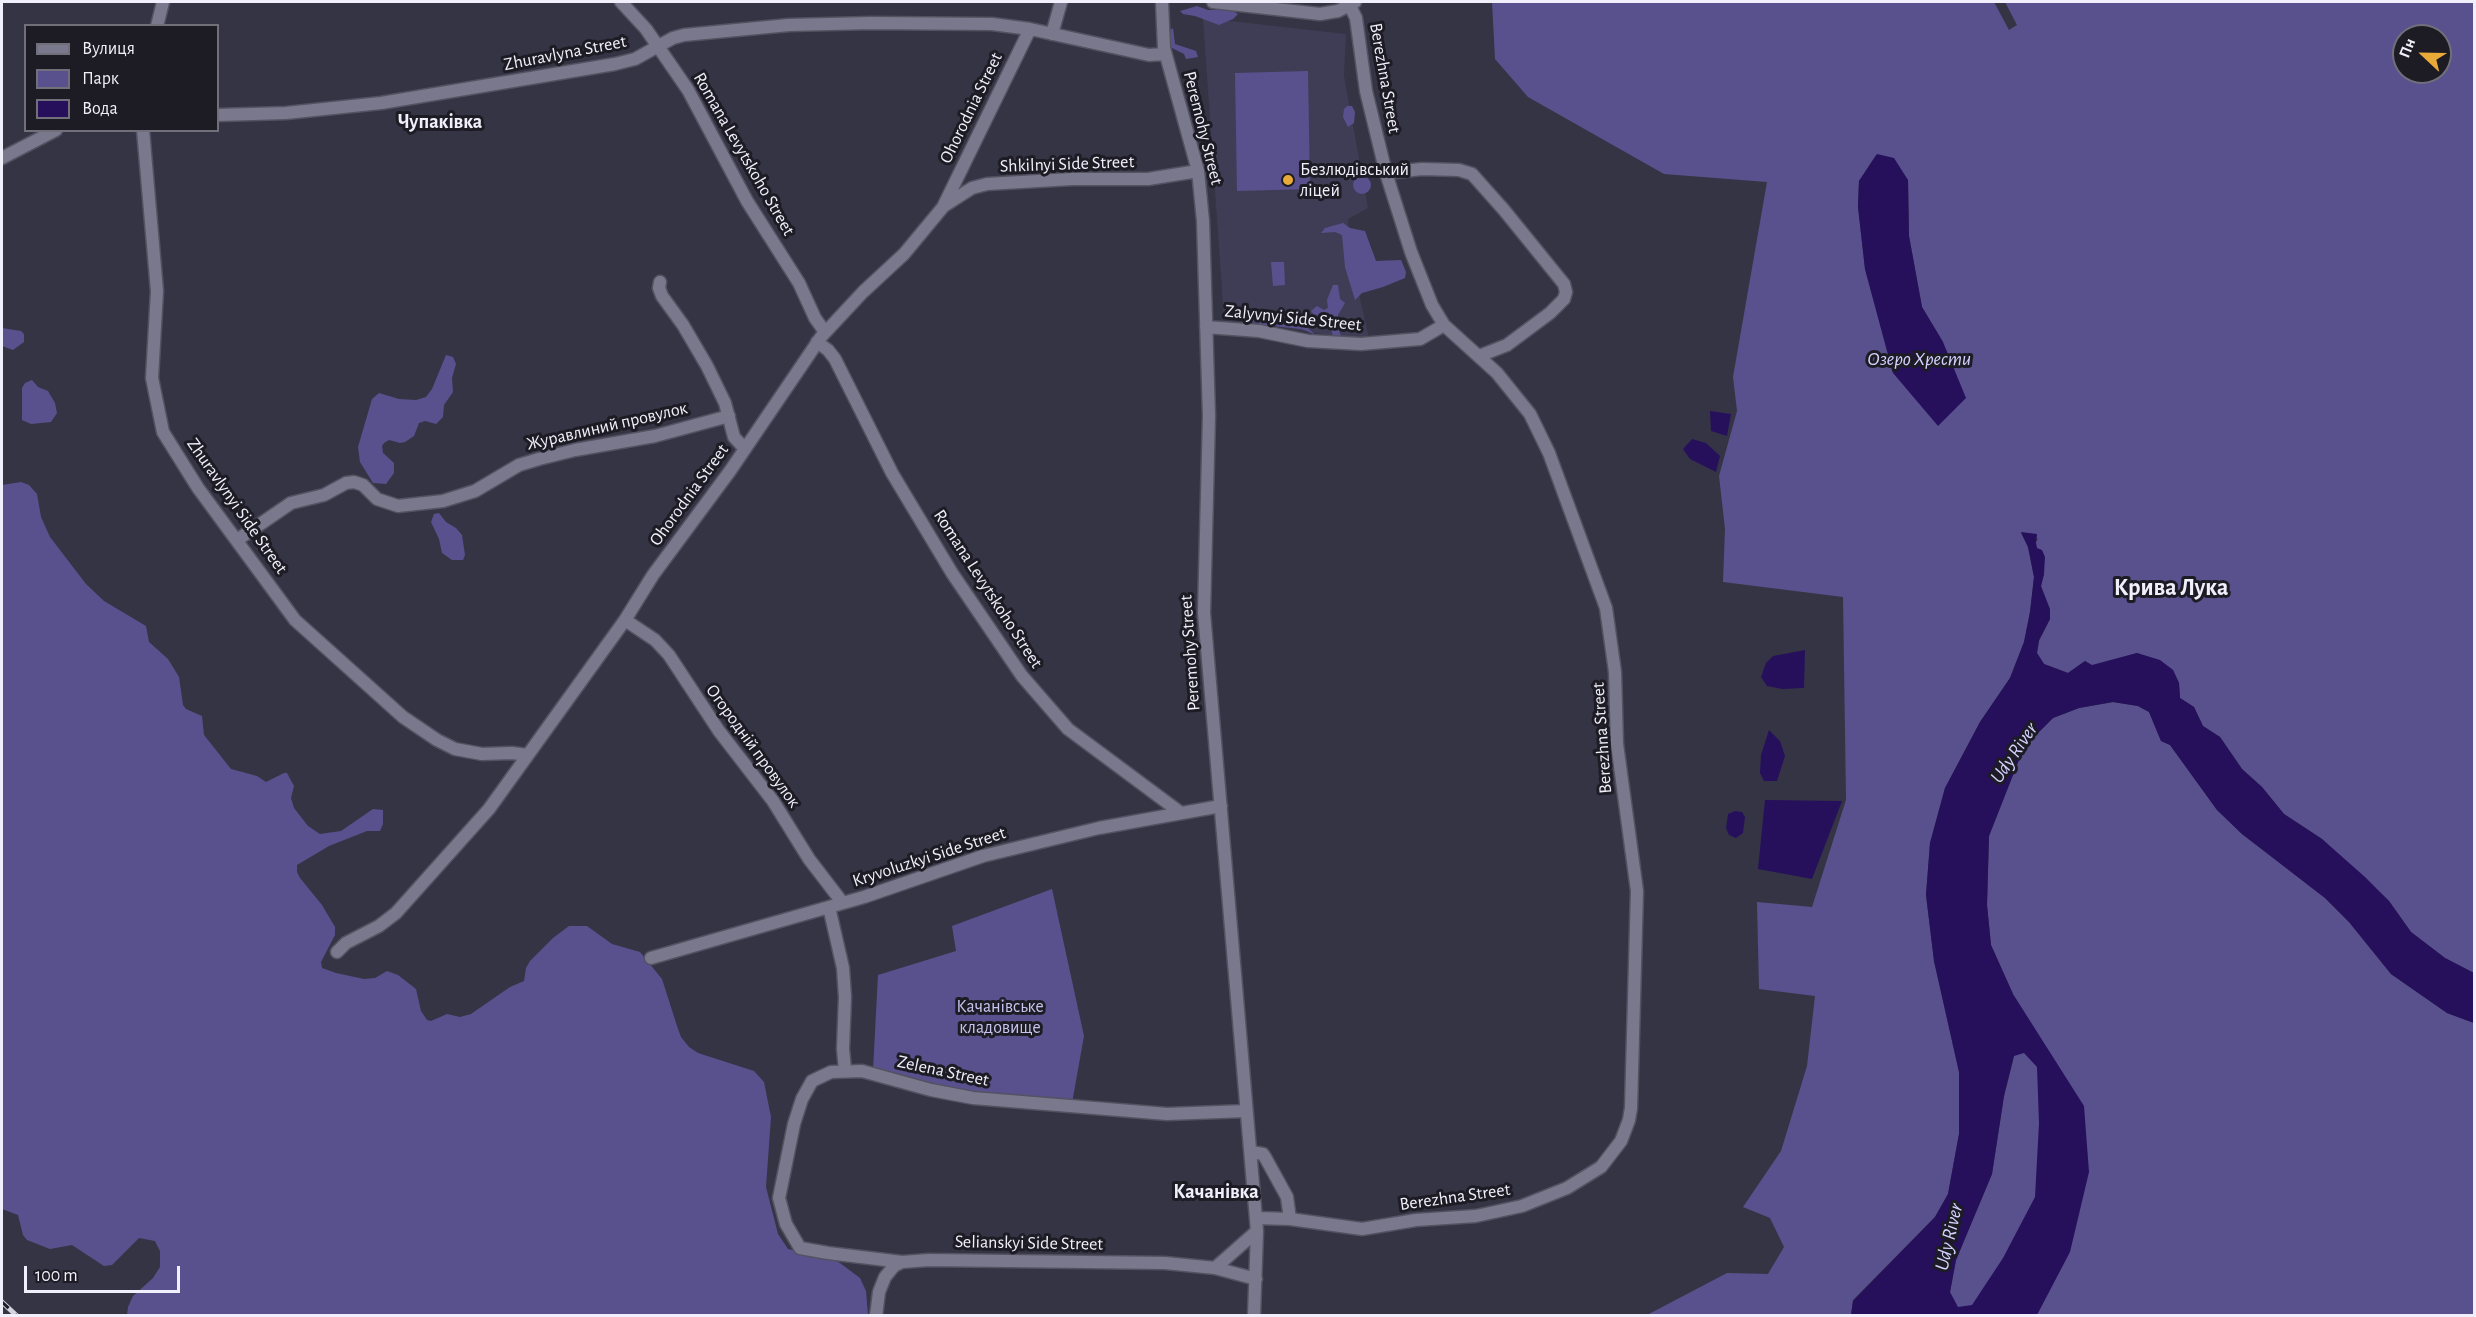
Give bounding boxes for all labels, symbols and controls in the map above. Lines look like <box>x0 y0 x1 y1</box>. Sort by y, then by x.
street label: Berezhna Street <box>1365 21 1405 135</box>
legend <box>24 24 219 132</box>
north arrow <box>2392 24 2452 84</box>
street label: Zhuravlyna Street <box>502 31 628 75</box>
text: Пн <box>2396 36 2418 60</box>
text: Вулиця <box>82 40 135 58</box>
street label: Ohorodnia Street <box>935 49 1007 167</box>
street label: Romana Levytskoho Street <box>688 69 800 239</box>
street label: Peremohy Street <box>1178 69 1228 187</box>
text: Парк <box>82 70 119 88</box>
text: Вода <box>82 100 118 118</box>
district label: Чупаківка <box>398 110 482 134</box>
street label: Shkilnyi Side Street <box>999 151 1135 177</box>
place label: Безлюдівський ліцей <box>1300 159 1409 201</box>
marker: Безлюдівський ліцей <box>1281 173 1295 187</box>
street label: Zalyvnyi Side Street <box>1224 300 1362 336</box>
water label: Озеро Хрести <box>1867 347 1971 371</box>
street label: Журавлиний провулок <box>524 397 690 455</box>
street label: Zhuravlynyi Side Street <box>182 434 292 578</box>
street label: Ohorodnia Street <box>645 440 733 550</box>
street label: Romana Levytskoho Street <box>929 506 1047 672</box>
district label: Крива Лука <box>2114 574 2228 602</box>
street label: Peremohy Street <box>1175 594 1205 712</box>
street label: Огородній провулок <box>701 680 805 812</box>
street label: Berezhna Street <box>1587 682 1617 794</box>
water label: Udy River <box>1985 718 2043 788</box>
street label: Kryvoluzkyi Side Street <box>850 822 1008 892</box>
park label: Качанівське кладовище <box>956 996 1044 1038</box>
street label: Zelena Street <box>895 1051 991 1091</box>
street label: Berezhna Street <box>1398 1179 1512 1215</box>
district label: Качанівка <box>1173 1180 1259 1204</box>
water label: Udy River <box>1930 1201 1968 1273</box>
street label: Selianskyi Side Street <box>955 1231 1103 1255</box>
scale bar <box>27 1254 183 1292</box>
text: 100 m <box>35 1267 78 1285</box>

